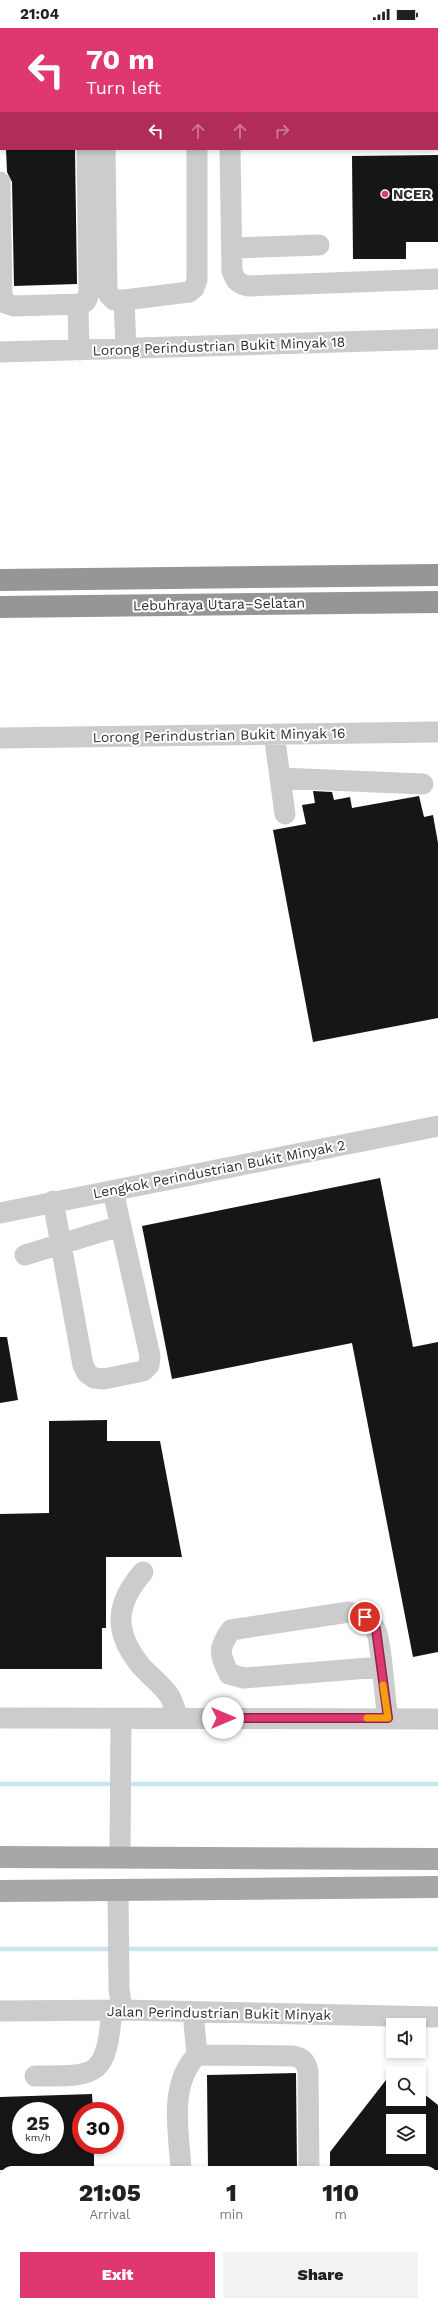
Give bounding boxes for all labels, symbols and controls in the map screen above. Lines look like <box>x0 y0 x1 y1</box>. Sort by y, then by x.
text: 21:04 <box>20 5 59 23</box>
text: 70 m <box>86 43 155 76</box>
icon: left <box>20 44 72 96</box>
text: Turn left <box>86 77 161 98</box>
icon: left <box>145 120 167 142</box>
icon: ahead <box>187 120 209 142</box>
icon: ahead <box>229 120 251 142</box>
icon: right <box>271 120 293 142</box>
place label: NCER <box>393 186 432 202</box>
marker: NCER <box>380 189 390 199</box>
street label: Lorong Perindustrian Bukit Minyak 18 <box>92 334 346 358</box>
street label: Lebuhraya Utara–Selatan <box>133 594 305 614</box>
street label: Lorong Perindustrian Bukit Minyak 16 <box>93 725 345 745</box>
street label: Lengkok Perindustrian Bukit Minyak 2 <box>91 1137 347 1201</box>
pin <box>348 1600 382 1634</box>
icon: arrive <box>354 1606 376 1628</box>
position arrow <box>202 1697 244 1739</box>
street label: Jalan Perindustrian Bukit Minyak <box>107 2003 331 2023</box>
map controls <box>386 2018 426 2154</box>
button: sound <box>386 2018 426 2058</box>
button: search <box>386 2066 426 2106</box>
speed limit sign: 30 <box>72 2102 124 2154</box>
text: 25 <box>26 2111 50 2135</box>
button: layers <box>386 2114 426 2154</box>
text: km/h <box>25 2132 51 2143</box>
text: 21:05 <box>79 2179 141 2207</box>
text: 1 <box>226 2179 237 2207</box>
text: 110 <box>322 2179 359 2207</box>
text: Arrival <box>89 2207 130 2222</box>
text: min <box>219 2207 243 2222</box>
text: m <box>334 2207 347 2222</box>
button: Exit <box>20 2252 215 2298</box>
button: Share <box>223 2252 418 2298</box>

